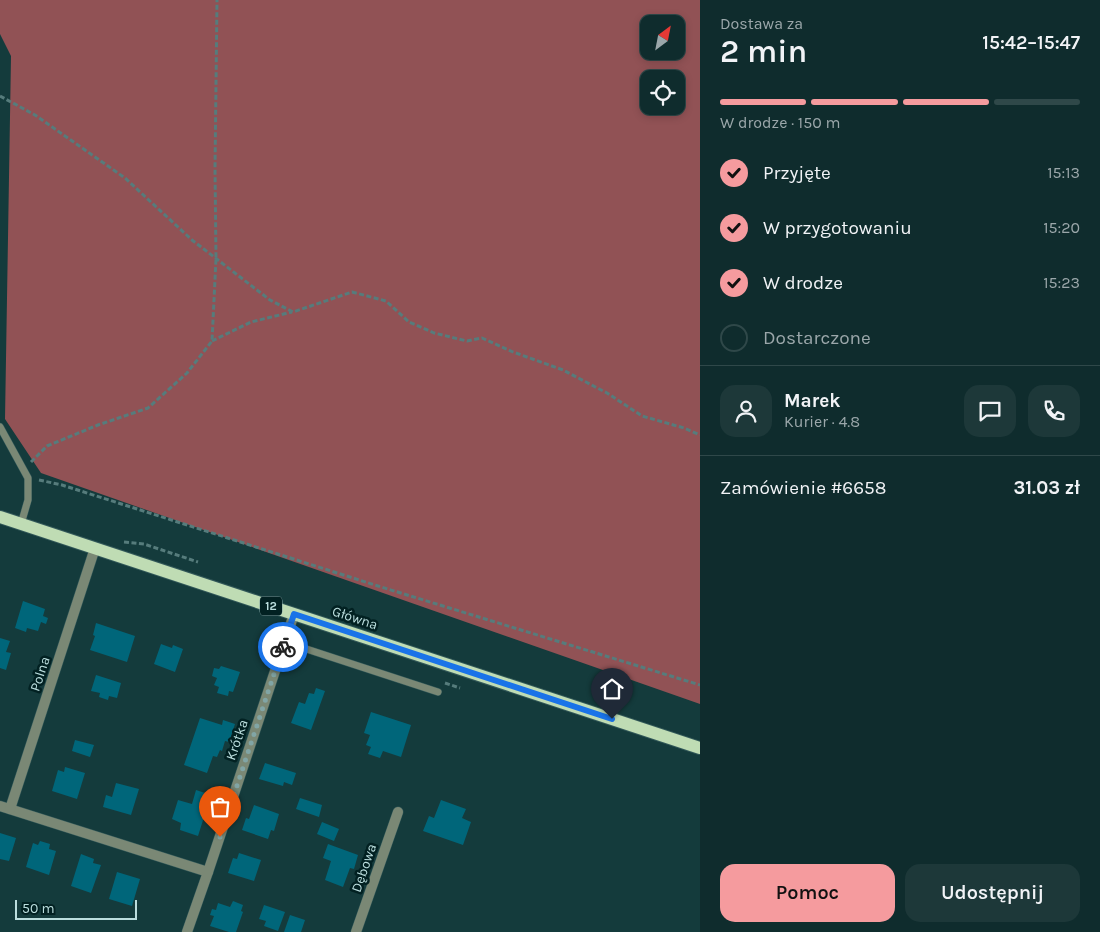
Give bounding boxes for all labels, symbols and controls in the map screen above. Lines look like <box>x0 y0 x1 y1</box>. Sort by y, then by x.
text: Dostawa za <box>720 14 803 33</box>
north arrow <box>640 15 685 60</box>
map controls <box>640 15 685 115</box>
text: 15:42–15:47 <box>982 32 1080 54</box>
text: 2 min <box>720 33 807 70</box>
button: locate <box>640 70 685 115</box>
text: W drodze · 150 m <box>720 113 840 132</box>
icon: check <box>720 159 748 187</box>
text: Przyjęte <box>763 162 831 184</box>
text: 15:13 <box>1047 163 1080 182</box>
icon: check <box>720 214 748 242</box>
text: W przygotowaniu <box>763 217 912 239</box>
text: 15:20 <box>1043 218 1080 237</box>
icon: check <box>720 269 748 297</box>
text: W drodze <box>763 272 843 294</box>
text: 15:23 <box>1043 273 1080 292</box>
text: Dostarczone <box>763 327 871 349</box>
button: person <box>720 385 772 437</box>
button: chat <box>964 385 1016 437</box>
button: phone <box>1028 385 1080 437</box>
text: Marek <box>784 390 841 412</box>
text: Kurier · 4.8 <box>784 412 860 431</box>
text: Zamówienie #6658 <box>720 477 886 499</box>
text: 31.03 zł <box>1013 477 1080 499</box>
road number: 12 <box>260 596 282 616</box>
street label: Główna <box>330 603 380 633</box>
courier <box>258 622 308 672</box>
icon: bike <box>269 633 297 661</box>
street label: Polna <box>26 654 54 694</box>
pin <box>591 668 633 719</box>
icon: home <box>598 675 626 703</box>
street label: Krótka <box>222 717 252 763</box>
pin <box>199 786 241 837</box>
icon: bag <box>206 793 234 821</box>
street label: Dębowa <box>348 841 380 895</box>
button: Pomoc <box>720 864 895 922</box>
button: Udostępnij <box>905 864 1080 922</box>
scale bar <box>15 897 138 920</box>
text: 50 m <box>22 900 55 917</box>

